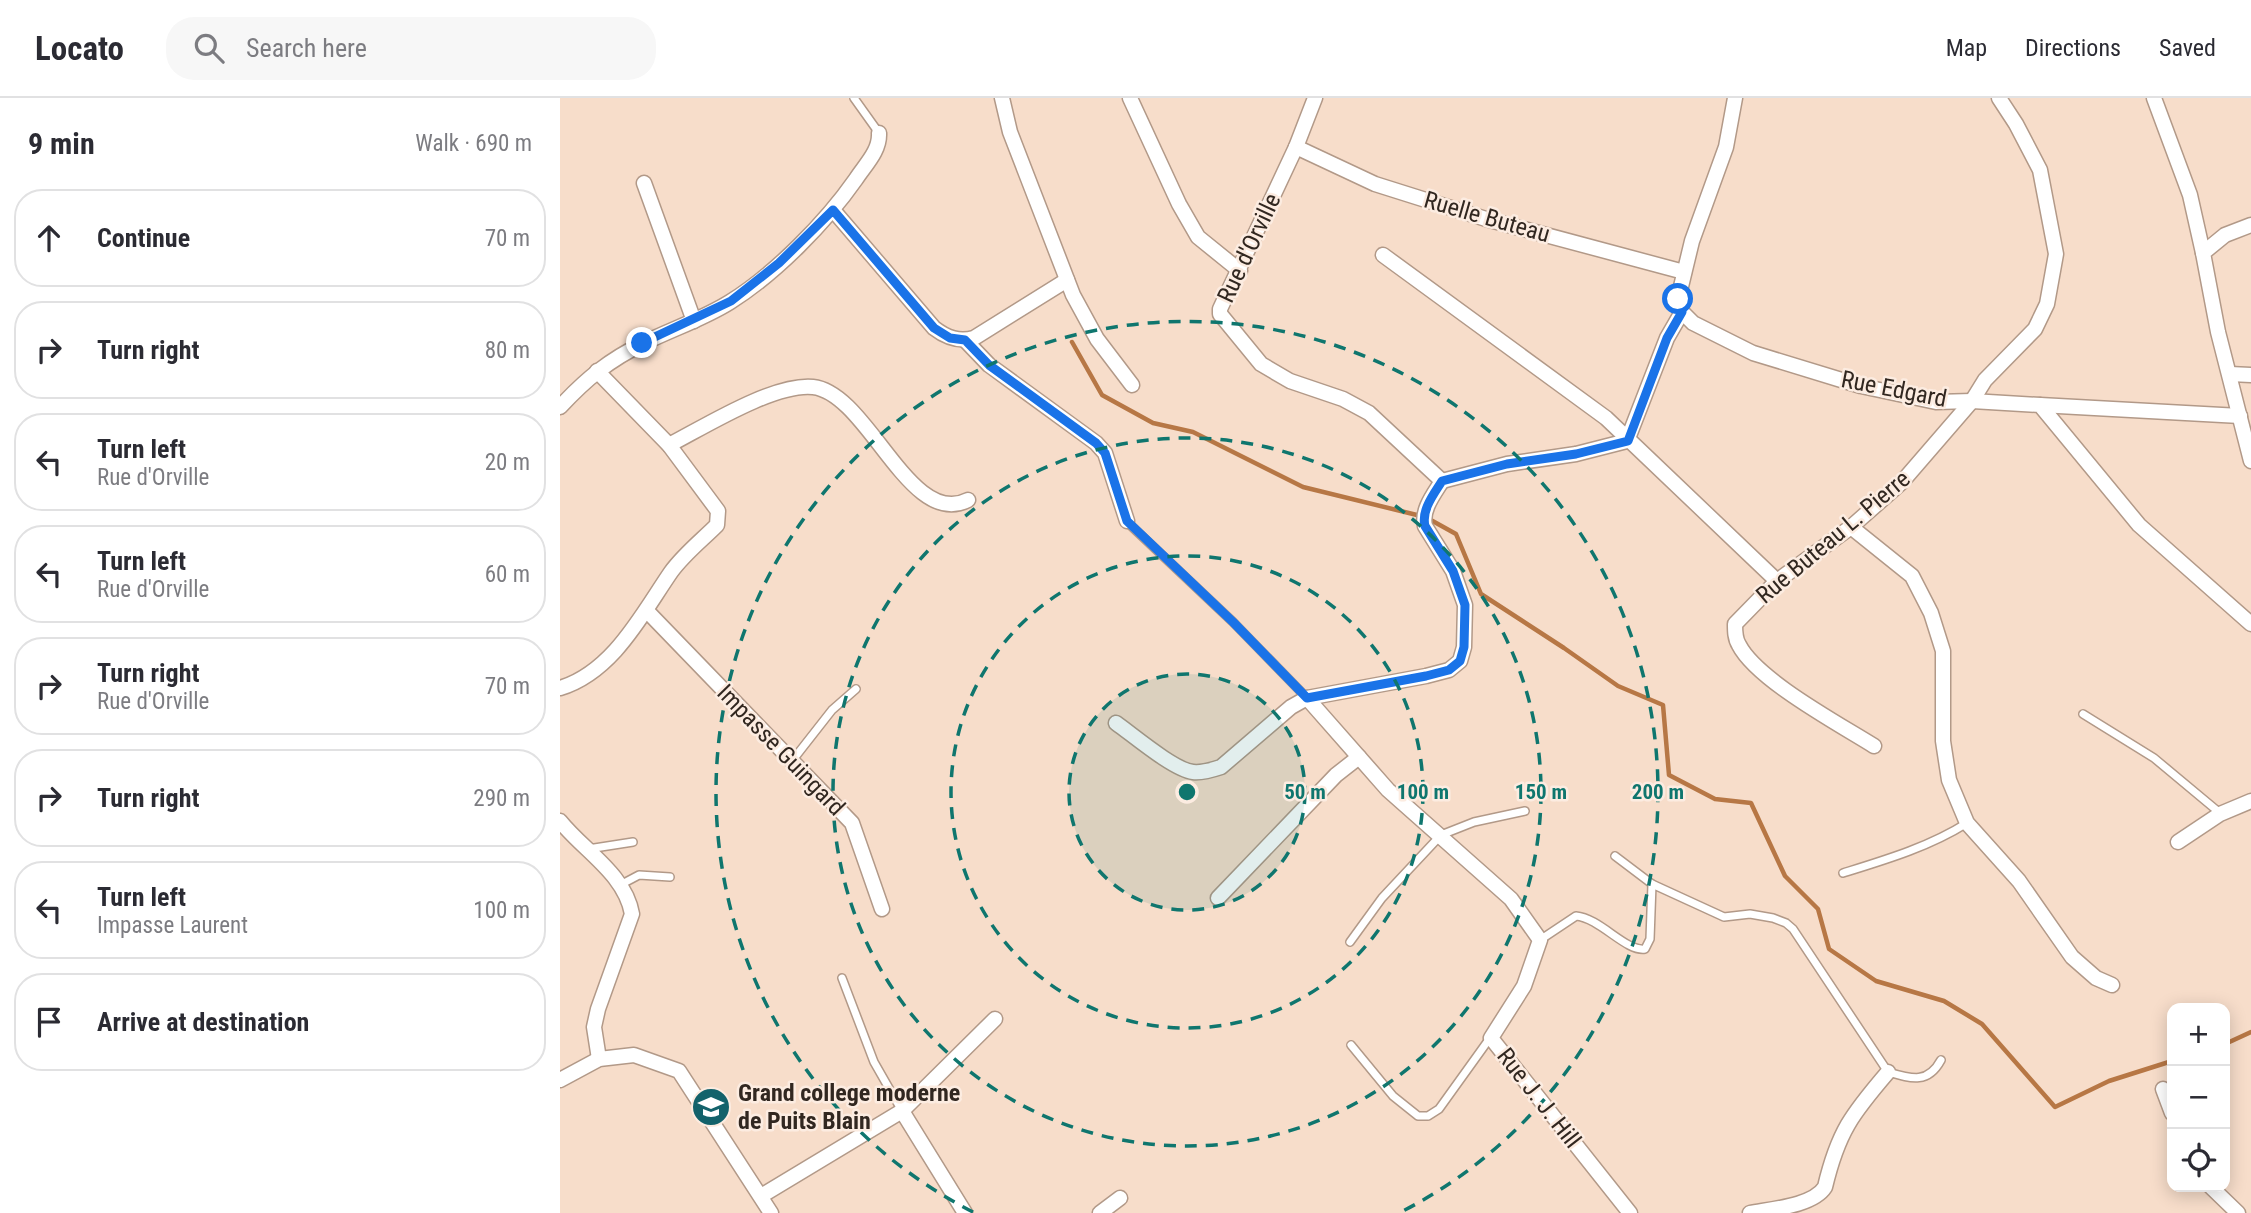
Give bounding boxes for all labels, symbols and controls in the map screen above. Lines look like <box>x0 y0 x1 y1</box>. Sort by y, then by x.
search box <box>166 17 656 80</box>
text: Locato <box>35 29 124 68</box>
icon: search <box>190 29 228 67</box>
text: Search here <box>246 33 367 63</box>
text: Map <box>1946 34 1987 62</box>
text: Directions <box>2025 34 2121 62</box>
text: Saved <box>2159 34 2216 62</box>
text: 9 min <box>28 126 95 161</box>
text: Walk · 690 m <box>415 130 532 157</box>
street label: Ruelle Buteau <box>1421 186 1553 248</box>
street label: Rue d'Orville <box>1212 189 1286 307</box>
icon: ahead <box>30 219 68 257</box>
text: Continue <box>97 223 190 253</box>
text: 70 m <box>485 225 530 252</box>
route start <box>1662 283 1693 314</box>
route end <box>626 327 657 358</box>
icon: right <box>30 331 68 369</box>
text: Turn right <box>97 335 199 365</box>
text: 80 m <box>485 337 530 364</box>
street label: Rue Edgard <box>1839 365 1949 413</box>
text: Turn left <box>97 434 186 464</box>
icon: left <box>30 443 68 481</box>
text: 20 m <box>485 449 530 476</box>
text: Rue d'Orville <box>97 464 209 491</box>
street label: Rue Buteau L. Pierre <box>1751 465 1915 609</box>
text: Turn left <box>97 546 186 576</box>
icon: left <box>30 555 68 593</box>
text: 60 m <box>485 561 530 588</box>
text: Rue d'Orville <box>97 576 209 603</box>
text: Turn right <box>97 658 199 688</box>
icon: right <box>30 667 68 705</box>
text: 70 m <box>485 673 530 700</box>
street label: Impasse Guingard <box>711 679 851 821</box>
text: Rue d'Orville <box>97 688 209 715</box>
icon: right <box>30 779 68 817</box>
centre of rings <box>1175 780 1199 804</box>
text: 50 m <box>1284 780 1326 804</box>
text: 100 m <box>1397 780 1449 804</box>
text: 150 m <box>1515 780 1567 804</box>
text: 200 m <box>1632 780 1684 804</box>
text: Turn right <box>97 783 199 813</box>
text: 290 m <box>473 785 530 812</box>
text: Turn left <box>97 882 186 912</box>
icon: left <box>30 891 68 929</box>
text: 100 m <box>473 897 530 924</box>
text: Impasse Laurent <box>97 912 248 939</box>
icon: arrive <box>30 1003 68 1041</box>
map controls <box>2167 1003 2230 1192</box>
button: + <box>2167 1003 2230 1066</box>
text: Arrive at destination <box>97 1007 309 1037</box>
street label: Rue J. J. Hill <box>1491 1042 1587 1154</box>
button: − <box>2167 1066 2230 1129</box>
place label: Grand college moderne de Puits Blain <box>738 1079 960 1135</box>
school or university icon: Grand college moderne de Puits Blain <box>690 1086 732 1128</box>
button: locate <box>2167 1129 2230 1192</box>

